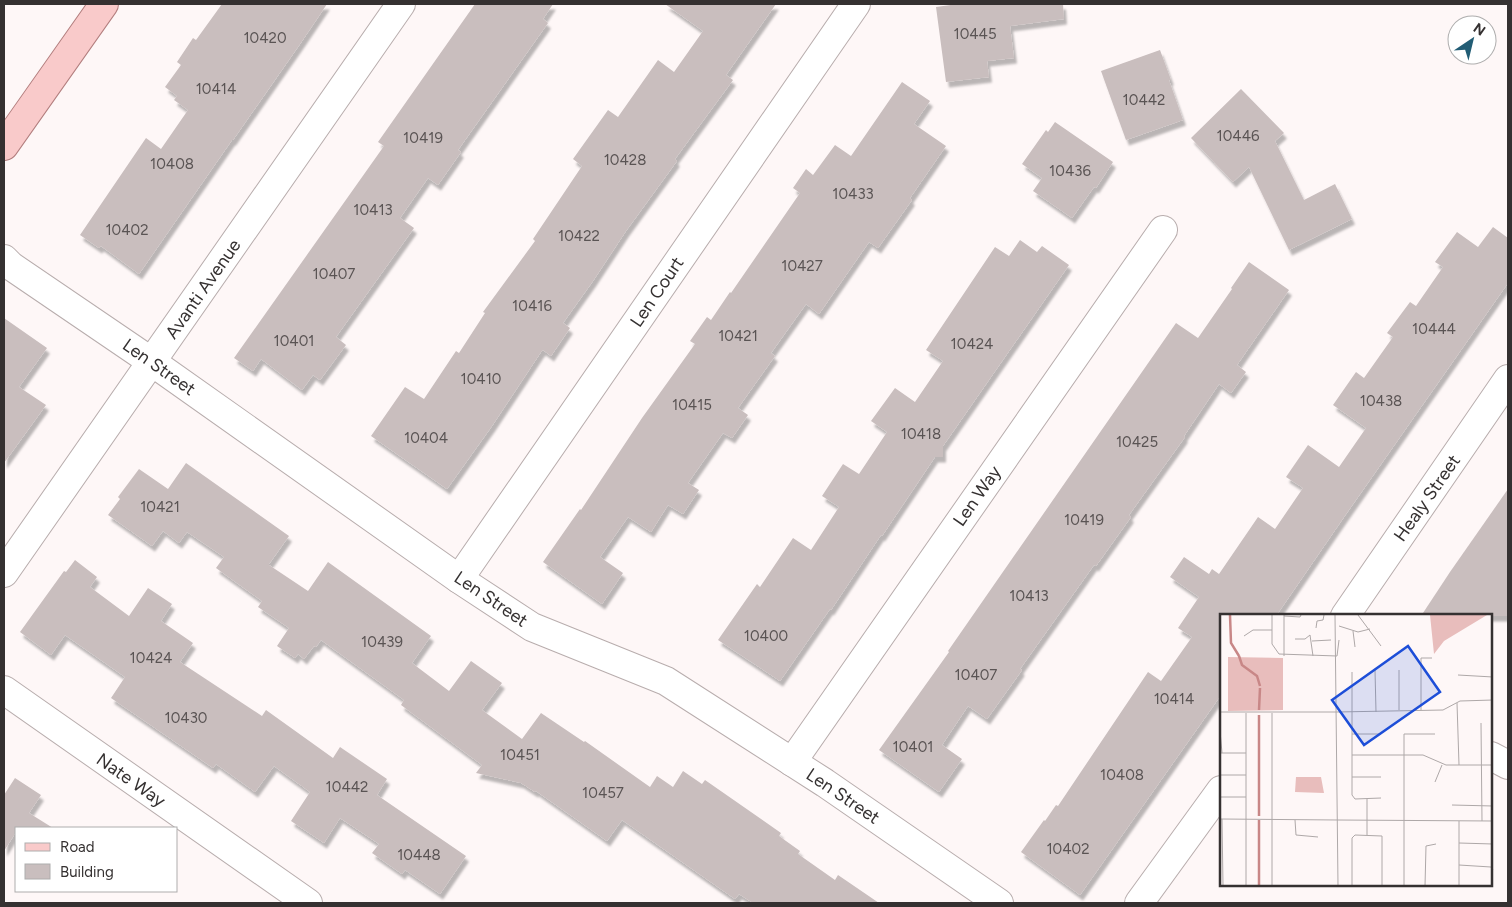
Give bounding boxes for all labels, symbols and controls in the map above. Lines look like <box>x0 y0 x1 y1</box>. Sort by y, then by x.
north arrow <box>1447 15 1497 65</box>
text: N <box>1470 20 1488 40</box>
house number: 10445 <box>953 25 997 43</box>
house number: 10420 <box>243 29 287 47</box>
house number: 10414 <box>196 80 236 98</box>
house number: 10442 <box>1123 91 1165 109</box>
house number: 10446 <box>1217 127 1260 145</box>
house number: 10419 <box>403 129 443 147</box>
house number: 10428 <box>604 151 646 169</box>
house number: 10408 <box>150 155 194 173</box>
house number: 10436 <box>1049 162 1091 180</box>
house number: 10433 <box>832 185 874 203</box>
house number: 10413 <box>353 201 393 219</box>
house number: 10402 <box>105 221 149 239</box>
house number: 10422 <box>558 227 600 245</box>
street label: Avanti Avenue <box>161 235 246 343</box>
street label: Len Court <box>626 253 689 331</box>
house number: 10427 <box>781 257 823 275</box>
house number: 10407 <box>313 265 355 283</box>
house number: 10416 <box>512 297 552 315</box>
house number: 10444 <box>1412 320 1456 338</box>
house number: 10421 <box>718 327 758 345</box>
house number: 10401 <box>274 332 314 350</box>
street label: Len Street <box>118 334 200 400</box>
house number: 10424 <box>951 335 993 353</box>
house number: 10410 <box>461 370 501 388</box>
house number: 10438 <box>1360 392 1402 410</box>
house number: 10415 <box>672 396 712 414</box>
house number: 10418 <box>901 425 941 443</box>
house number: 10404 <box>404 429 448 447</box>
house number: 10425 <box>1116 433 1158 451</box>
street label: Healy Street <box>1389 450 1465 546</box>
street label: Len Way <box>948 461 1006 530</box>
house number: 10421 <box>140 498 180 516</box>
house number: 10419 <box>1064 511 1104 529</box>
street label: Len Street <box>450 566 532 632</box>
house number: 10413 <box>1009 587 1049 605</box>
inset map <box>1220 614 1492 887</box>
house number: 10400 <box>744 627 788 645</box>
house number: 10439 <box>361 633 403 651</box>
house number: 10424 <box>130 649 172 667</box>
house number: 10407 <box>955 666 997 684</box>
house number: 10414 <box>1154 690 1194 708</box>
house number: 10430 <box>165 709 207 727</box>
house number: 10401 <box>893 738 933 756</box>
house number: 10451 <box>500 746 540 764</box>
street label: Nate Way <box>92 748 170 812</box>
street label: Len Street <box>802 763 884 829</box>
house number: 10408 <box>1100 766 1144 784</box>
house number: 10442 <box>326 778 368 796</box>
house number: 10457 <box>582 784 624 802</box>
legend <box>15 827 178 892</box>
text: Road <box>60 838 95 856</box>
house number: 10402 <box>1046 840 1090 858</box>
house number: 10448 <box>397 846 441 864</box>
text: Building <box>60 863 114 881</box>

